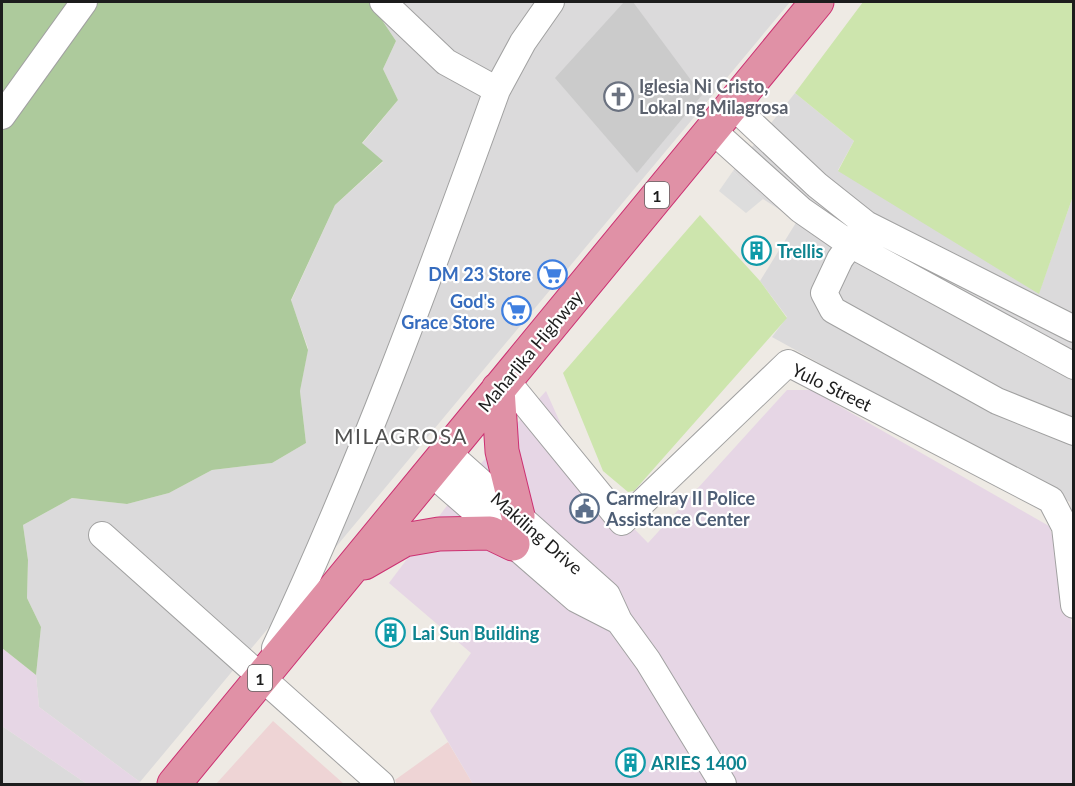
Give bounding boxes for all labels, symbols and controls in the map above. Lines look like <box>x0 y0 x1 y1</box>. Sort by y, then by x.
place label: Iglesia Ni Cristo, Lokal ng Milagrosa <box>639 75 788 118</box>
church icon: Iglesia Ni Cristo, Lokal ng Milagrosa <box>602 80 634 112</box>
road number: 1 <box>645 182 669 208</box>
building icon: Trellis <box>740 235 772 267</box>
place label: Trellis <box>777 240 824 262</box>
supermarket icon: DM 23 Store <box>536 258 568 290</box>
place label: DM 23 Store <box>428 263 531 285</box>
street label: Maharlika Highway <box>473 285 588 416</box>
place label: God's Grace Store <box>401 290 495 333</box>
supermarket icon: God's Grace Store <box>500 295 532 327</box>
street label: Yulo Street <box>788 358 876 416</box>
district label: MILAGROSA <box>334 423 468 448</box>
street label: Makiling Drive <box>487 487 587 579</box>
place label: Carmelray II Police Assistance Center <box>605 487 755 530</box>
public building icon: Carmelray II Police Assistance Center <box>569 492 601 524</box>
building icon: Lai Sun Building <box>375 617 407 649</box>
place label: Lai Sun Building <box>412 622 540 644</box>
road number: 1 <box>248 665 272 691</box>
building icon: ARIES 1400 <box>614 747 646 779</box>
place label: ARIES 1400 <box>650 752 747 774</box>

